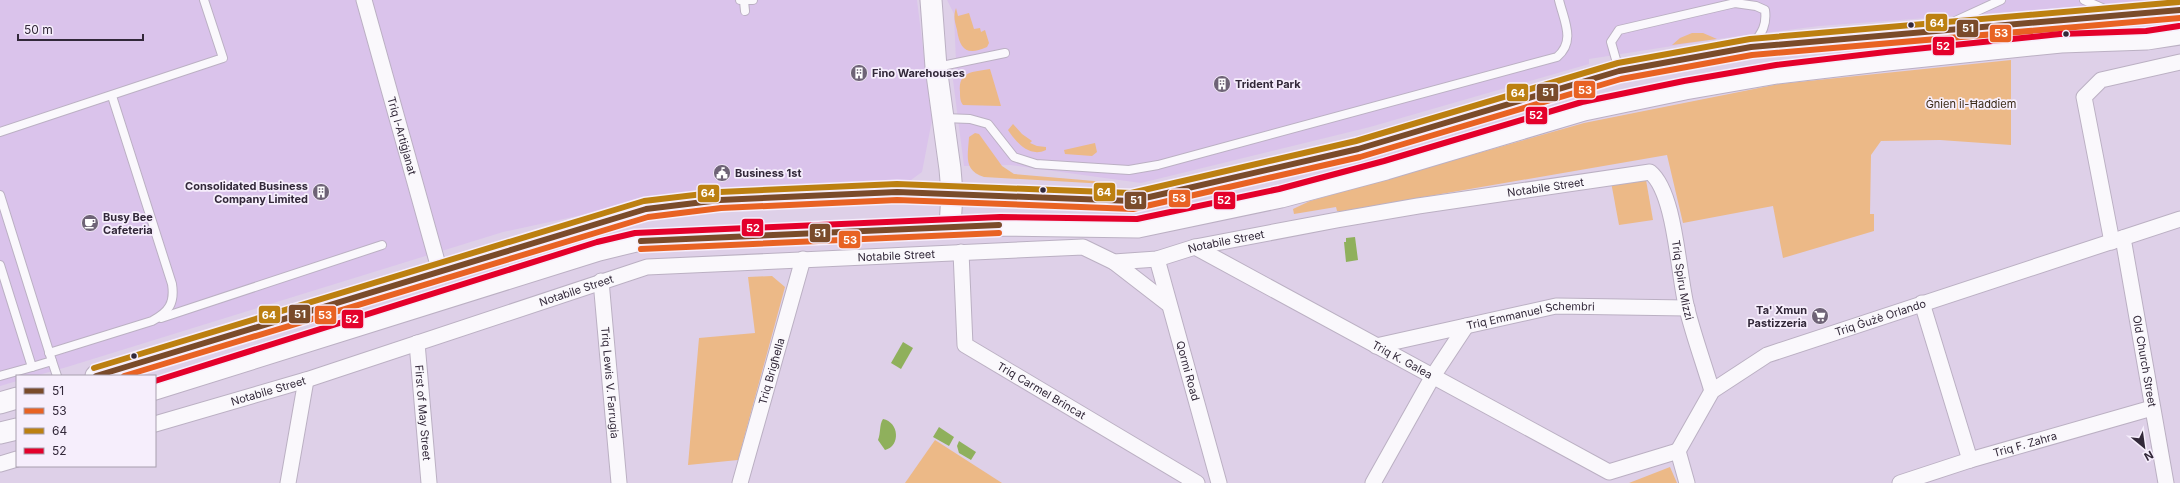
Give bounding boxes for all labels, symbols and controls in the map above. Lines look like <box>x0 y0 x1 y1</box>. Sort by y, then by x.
line badge: 64 <box>1925 13 1948 32</box>
scale bar <box>18 16 143 42</box>
text: 64 <box>1930 16 1944 30</box>
line badge: 51 <box>1956 19 1979 38</box>
unlabelled marker <box>1906 20 1916 30</box>
text: 51 <box>1962 21 1974 35</box>
text: 50 m <box>24 22 53 37</box>
line badge: 53 <box>1989 24 2012 43</box>
text: 53 <box>1994 26 2008 40</box>
unlabelled marker <box>2061 29 2071 39</box>
line badge: 52 <box>1932 36 1955 56</box>
text: 52 <box>1936 39 1950 53</box>
building icon: Fino Warehouses <box>849 63 869 83</box>
place label: Fino Warehouses <box>872 66 965 80</box>
building icon: Trident Park <box>1212 74 1232 94</box>
place label: Trident Park <box>1235 77 1301 91</box>
line badge: 53 <box>1573 80 1596 99</box>
line badge: 64 <box>1506 83 1529 102</box>
line badge: 51 <box>1536 83 1559 102</box>
text: 53 <box>1578 83 1592 97</box>
text: 51 <box>1542 85 1554 99</box>
text: 64 <box>1511 86 1525 100</box>
street label: Triq l-Artiġjanat <box>384 95 420 177</box>
park label: Ġnien il-Ħaddiem <box>1926 97 2016 111</box>
line badge: 52 <box>1525 106 1548 125</box>
text: 52 <box>1529 108 1543 122</box>
public building icon: Business 1st <box>712 163 732 183</box>
place label: Business 1st <box>735 166 802 180</box>
street label: Notabile Street <box>1506 175 1585 200</box>
place label: Consolidated Business Company Limited <box>185 179 308 206</box>
building icon: Consolidated Business Company Limited <box>311 182 331 202</box>
line badge: 64 <box>1093 182 1116 202</box>
line badge: 64 <box>697 184 720 203</box>
unlabelled marker <box>1038 185 1048 195</box>
text: 64 <box>1097 185 1111 199</box>
text: 64 <box>701 186 715 200</box>
line badge: 53 <box>1168 189 1191 208</box>
line badge: 51 <box>1124 191 1147 210</box>
text: 53 <box>1172 191 1186 205</box>
line badge: 52 <box>1213 191 1236 210</box>
text: 51 <box>1130 193 1142 207</box>
text: 52 <box>1217 193 1231 207</box>
place label: Busy Bee Cafeteria <box>103 210 153 237</box>
cafe icon: Busy Bee Cafeteria <box>80 213 100 233</box>
line badge: 52 <box>741 218 764 237</box>
text: 52 <box>746 221 760 235</box>
line badge: 51 <box>809 223 831 243</box>
text: 51 <box>814 226 826 240</box>
street label: Notabile Street <box>1186 227 1266 256</box>
line badge: 53 <box>838 230 861 249</box>
text: 53 <box>843 233 857 247</box>
street label: Triq Spiru Mizzi <box>1669 239 1697 322</box>
street label: Notabile Street <box>857 247 936 264</box>
street label: Notabile Street <box>537 271 616 309</box>
street label: Triq Ġużè Orlando <box>1833 296 1928 339</box>
street label: Triq Emmanuel Schembri <box>1465 299 1595 333</box>
place label: Ta' Xmun Pastizzeria <box>1748 303 1807 330</box>
line badge: 51 <box>288 304 311 324</box>
line badge: 64 <box>258 305 281 324</box>
line badge: 53 <box>314 305 337 325</box>
supermarket icon: Ta' Xmun Pastizzeria <box>1810 306 1830 326</box>
text: 51 <box>294 307 306 321</box>
text: 64 <box>262 308 276 322</box>
text: 53 <box>318 308 332 322</box>
line badge: 52 <box>341 309 364 329</box>
text: 52 <box>345 312 359 326</box>
street label: Old Church Street <box>2130 314 2160 409</box>
street label: Triq Lewis V. Farrugia <box>598 326 622 439</box>
street label: Triq Brigħella <box>755 336 787 406</box>
street label: Triq K. Galea <box>1370 338 1435 382</box>
street label: Qormi Road <box>1173 339 1203 402</box>
unlabelled marker <box>129 351 139 361</box>
street label: Triq Carmel Brincat <box>995 359 1089 422</box>
street label: First of May Street <box>412 364 434 462</box>
street label: Notabile Street <box>229 373 308 409</box>
legend <box>16 375 156 467</box>
text: 51 <box>52 383 64 398</box>
text: 53 <box>52 403 67 418</box>
text: 64 <box>52 423 67 438</box>
north arrow <box>2124 427 2164 467</box>
street label: Triq F. Zahra <box>1992 428 2059 460</box>
text: 52 <box>52 443 67 458</box>
text: N <box>2142 448 2156 464</box>

